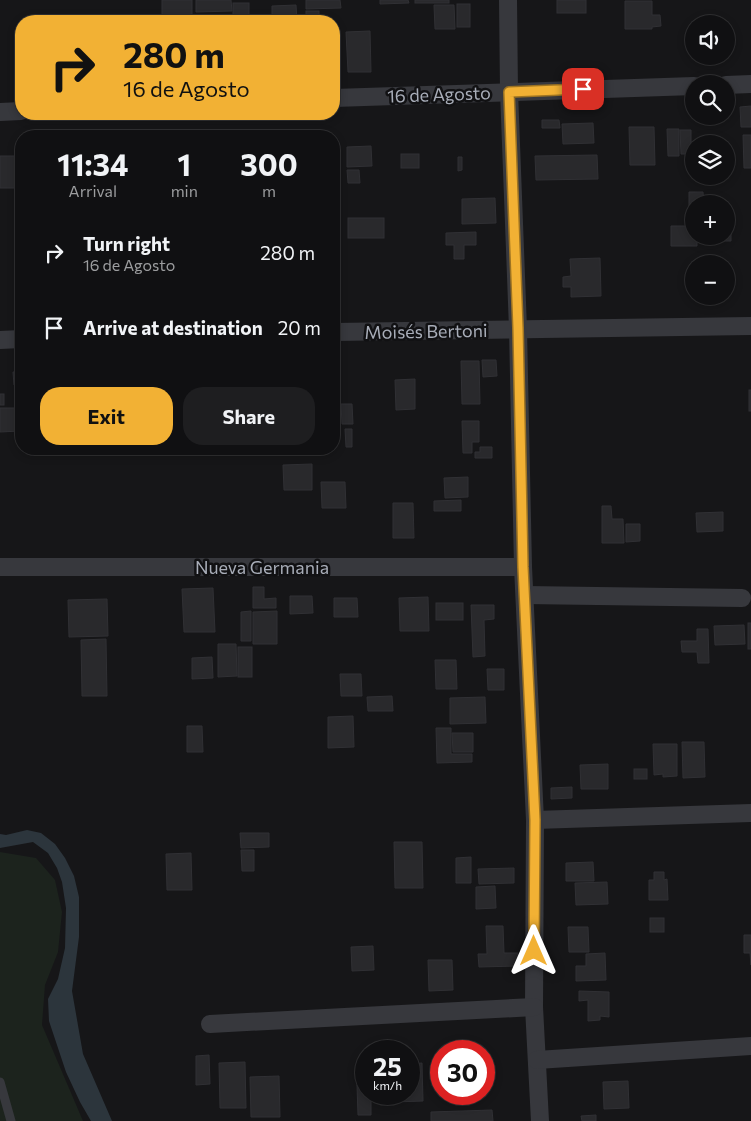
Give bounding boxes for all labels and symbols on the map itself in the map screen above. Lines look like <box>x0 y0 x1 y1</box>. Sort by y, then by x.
pin <box>562 68 604 110</box>
street label: 16 de Agosto <box>387 81 491 107</box>
street label: Moisés Bertoni <box>364 319 488 343</box>
street label: Nueva Germania <box>195 556 329 578</box>
position arrow <box>507 924 559 976</box>
speed limit sign: 30 <box>430 1040 495 1105</box>

